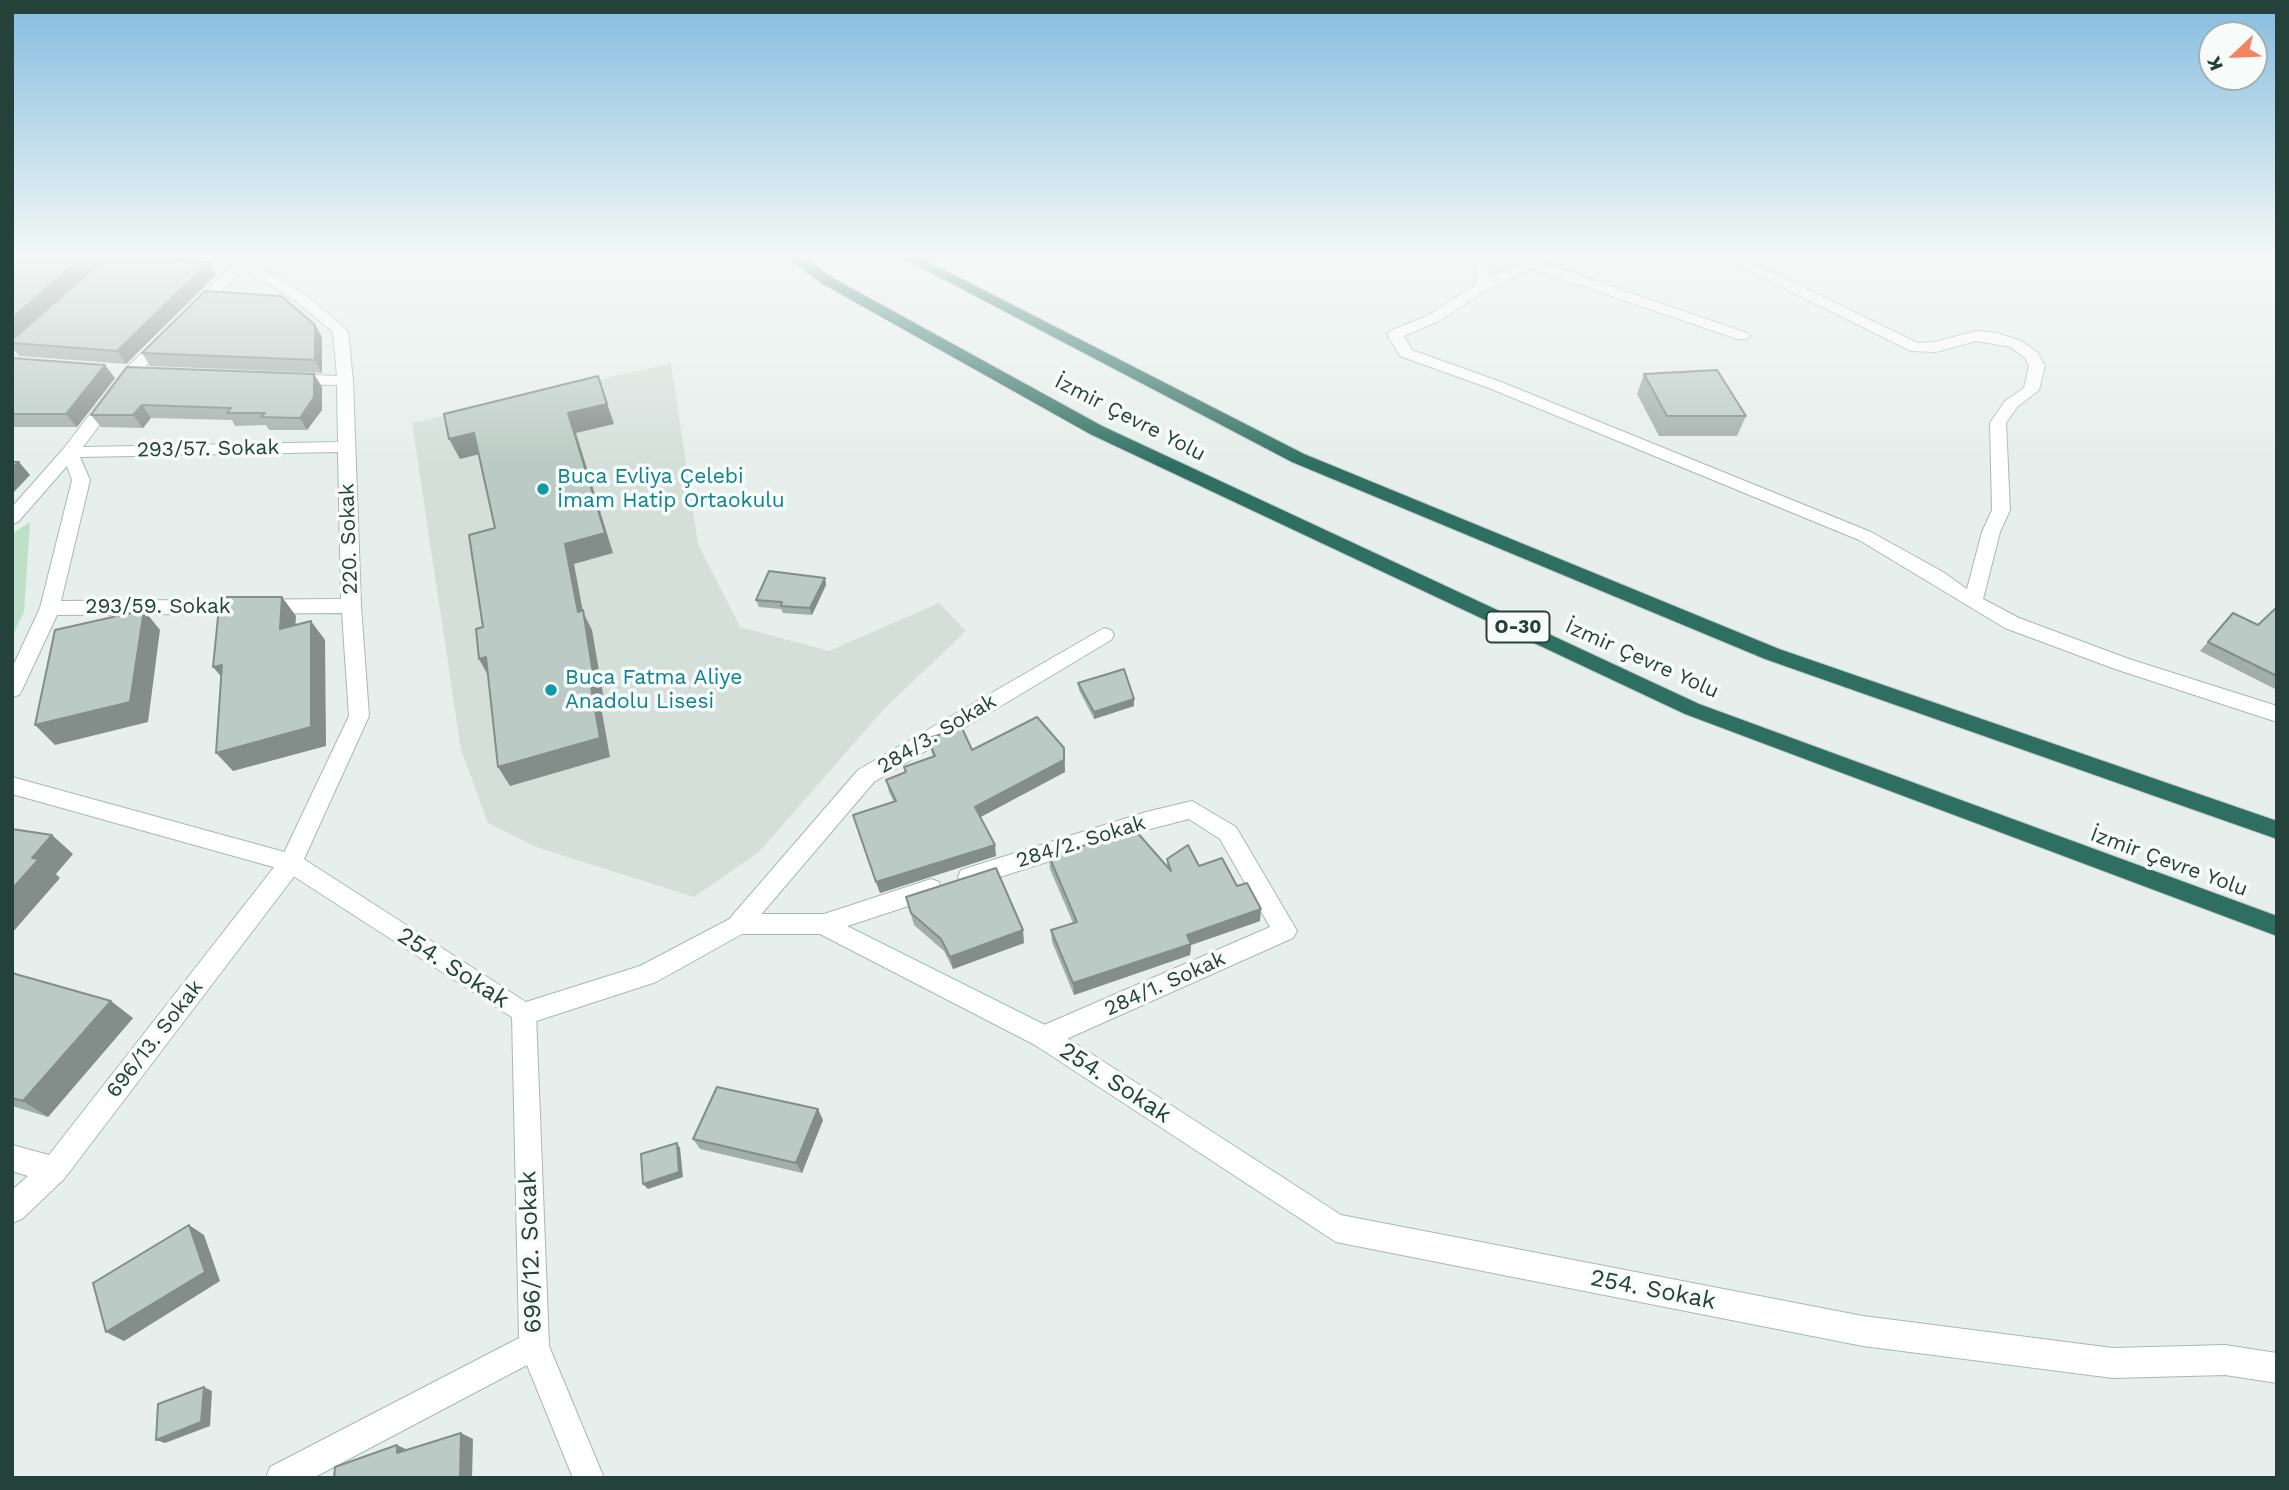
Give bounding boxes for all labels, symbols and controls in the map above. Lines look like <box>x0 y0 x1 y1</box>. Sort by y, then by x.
north arrow <box>2198 21 2268 91</box>
text: K <box>2202 53 2228 74</box>
street label: İzmir Çevre Yolu <box>1050 369 1210 467</box>
street label: 293/57. Sokak <box>137 435 279 463</box>
place label: Buca Evliya Çelebi İmam Hatip Ortaokulu <box>557 464 785 514</box>
marker: Buca Evliya Çelebi İmam Hatip Ortaokulu <box>535 481 551 497</box>
street label: 220. Sokak <box>334 483 364 595</box>
street label: 293/59. Sokak <box>85 594 231 620</box>
road number: O-30 <box>1486 612 1550 642</box>
street label: İzmir Çevre Yolu <box>1561 614 1723 704</box>
place label: Buca Fatma Aliye Anadolu Lisesi <box>565 665 742 715</box>
marker: Buca Fatma Aliye Anadolu Lisesi <box>543 682 559 698</box>
street label: 284/3. Sokak <box>873 689 1001 779</box>
street label: 284/2. Sokak <box>1013 810 1149 874</box>
street label: İzmir Çevre Yolu <box>2087 822 2251 902</box>
street label: 254. Sokak <box>392 921 514 1015</box>
street label: 284/1. Sokak <box>1101 946 1229 1022</box>
street label: 696/13. Sokak <box>101 975 209 1103</box>
street label: 254. Sokak <box>1054 1036 1176 1130</box>
street label: 696/12. Sokak <box>514 1170 548 1334</box>
street label: 254. Sokak <box>1588 1264 1718 1316</box>

